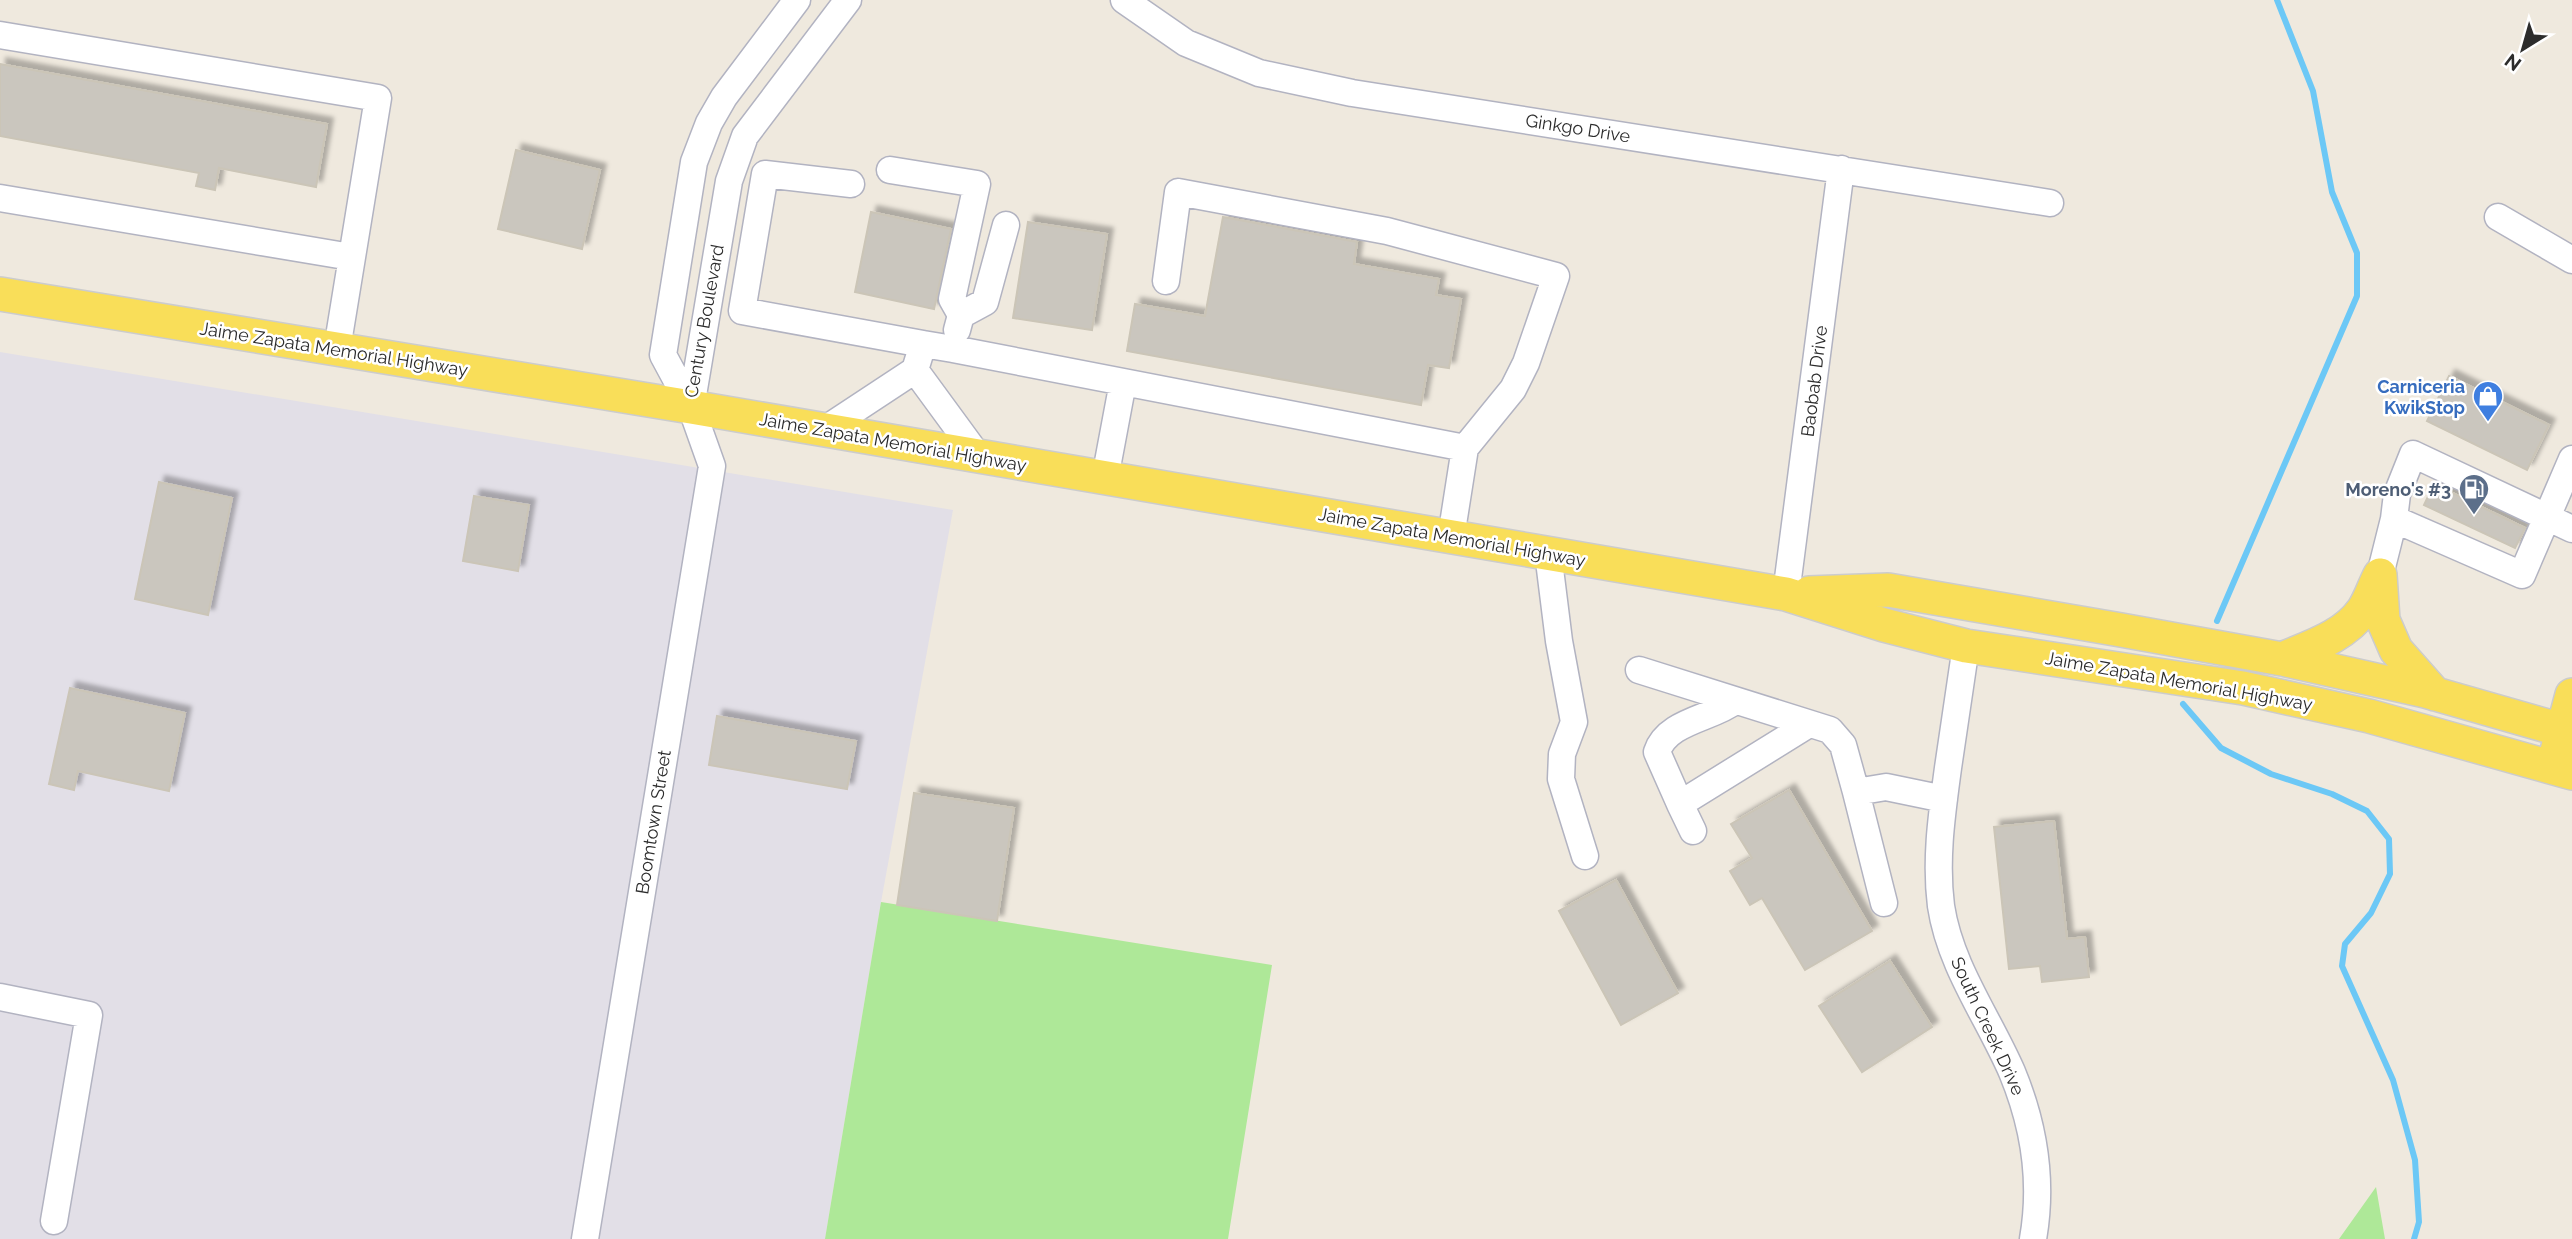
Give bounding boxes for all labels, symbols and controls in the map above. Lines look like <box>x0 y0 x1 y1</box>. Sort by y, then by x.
north arrow <box>2488 14 2558 84</box>
text: N <box>2500 49 2525 76</box>
street label: Ginkgo Drive <box>1524 109 1632 147</box>
street label: Century Boulevard <box>680 243 728 399</box>
street label: Jaime Zapata Memorial Highway <box>198 317 470 381</box>
street label: Baobab Drive <box>1797 324 1831 438</box>
place label: Carniceria KwikStop <box>2377 376 2465 418</box>
shop icon: Carniceria KwikStop <box>2471 379 2505 423</box>
street label: Jaime Zapata Memorial Highway <box>758 408 1029 476</box>
fuel station icon: Moreno's #3 <box>2457 472 2491 516</box>
place label: Moreno's #3 <box>2345 479 2451 500</box>
street label: Jaime Zapata Memorial Highway <box>1317 503 1588 571</box>
street label: Jaime Zapata Memorial Highway <box>2044 647 2315 715</box>
street label: Boomtown Street <box>631 748 675 896</box>
street label: South Creek Drive <box>1947 954 2029 1099</box>

